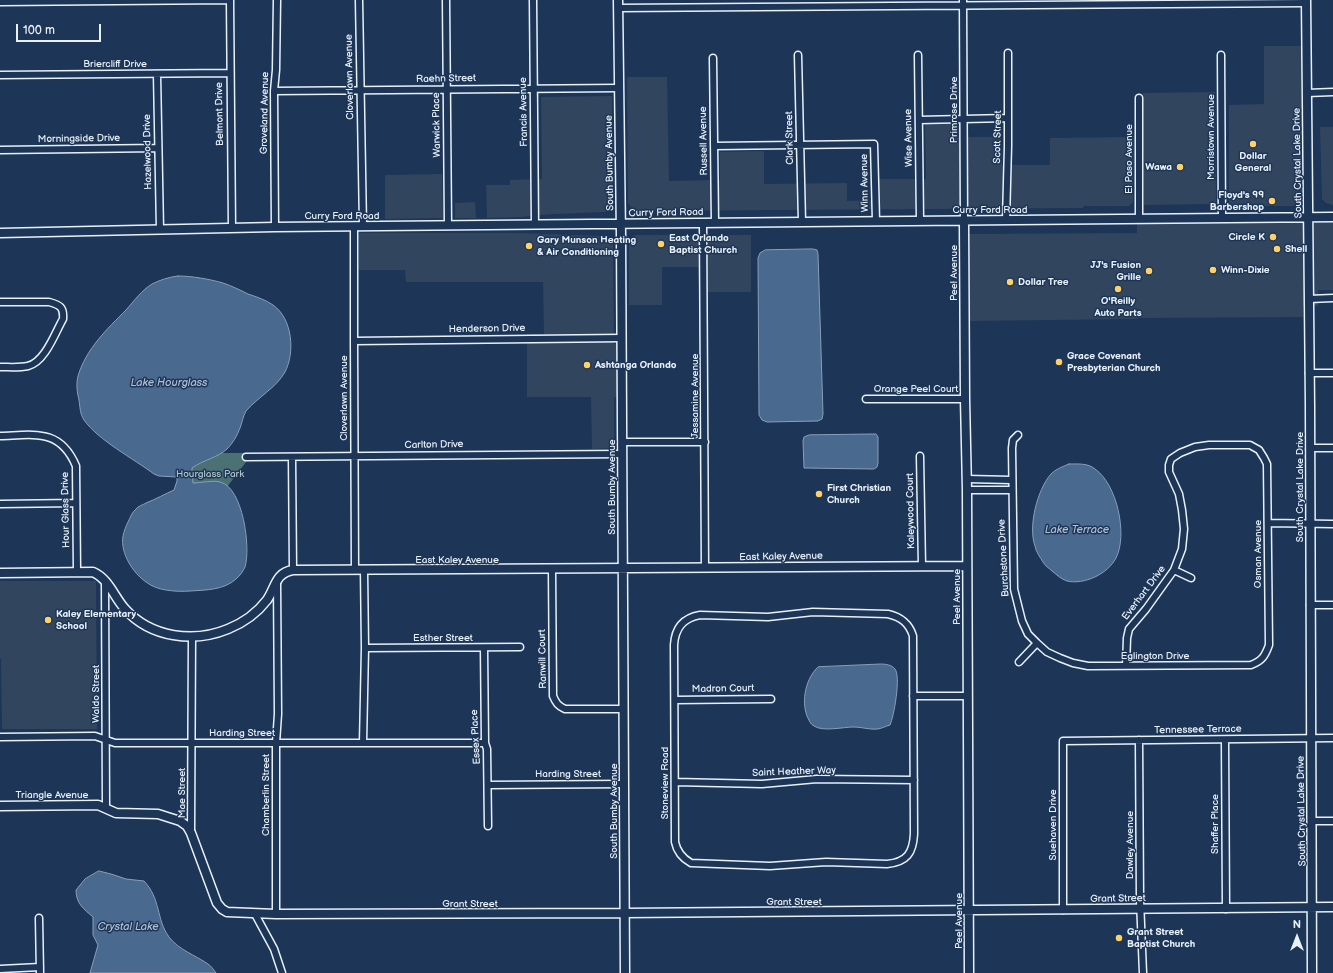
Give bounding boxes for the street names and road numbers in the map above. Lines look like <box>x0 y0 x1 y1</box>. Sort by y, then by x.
street label: Cloverlawn Avenue <box>343 34 357 120</box>
street label: Briercliff Drive <box>83 58 147 70</box>
street label: Groveland Avenue <box>258 72 272 154</box>
street label: Raehn Street <box>416 72 476 86</box>
street label: Francis Avenue <box>517 77 531 147</box>
street label: Primrose Drive <box>948 77 960 143</box>
street label: Belmont Drive <box>213 82 227 146</box>
street label: Warwick Place <box>430 92 444 158</box>
street label: Morristown Avenue <box>1205 94 1217 180</box>
street label: Russell Avenue <box>697 106 711 176</box>
street label: South Crystal Lake Drive <box>1291 108 1305 218</box>
street label: Wise Avenue <box>902 109 916 167</box>
street label: Scott Street <box>992 110 1004 164</box>
street label: Clark Street <box>784 111 796 165</box>
street label: Hazelwood Drive <box>141 114 155 190</box>
street label: South Bumby Avenue <box>603 115 617 211</box>
street label: El Paso Avenue <box>1123 124 1135 194</box>
street label: Morningside Drive <box>38 132 120 146</box>
street label: Winn Avenue <box>858 154 872 212</box>
street label: Curry Ford Road <box>953 204 1027 216</box>
street label: Curry Ford Road <box>628 206 704 220</box>
street label: Curry Ford Road <box>305 210 379 222</box>
street label: Peel Avenue <box>948 245 960 301</box>
street label: Henderson Drive <box>449 322 525 336</box>
street label: Jessamine Avenue <box>689 354 701 438</box>
street label: Cloverlawn Avenue <box>338 355 350 441</box>
street label: Orange Peel Court <box>874 383 958 395</box>
street label: South Crystal Lake Drive <box>1294 432 1306 542</box>
street label: Carlton Drive <box>404 438 464 452</box>
street label: South Bumby Avenue <box>606 439 618 535</box>
street label: Hour Glass Drive <box>59 472 73 548</box>
street label: Kaleywood Court <box>904 473 918 549</box>
street label: Burchstone Drive <box>996 519 1012 597</box>
street label: Osman Avenue <box>1252 520 1264 588</box>
street label: East Kaley Avenue <box>739 550 823 564</box>
street label: East Kaley Avenue <box>415 554 499 566</box>
street label: Everhart Drive <box>1120 563 1168 623</box>
street label: Peel Avenue <box>951 569 963 625</box>
street label: Ranwill Court <box>536 629 550 689</box>
street label: Esther Street <box>413 632 473 644</box>
street label: Eglington Drive <box>1121 650 1189 662</box>
street label: Waldo Street <box>90 665 102 723</box>
street label: Madron Court <box>692 682 754 696</box>
street label: Essex Place <box>469 709 483 765</box>
street label: Tennessee Terrace <box>1154 723 1242 737</box>
street label: Harding Street <box>209 727 275 739</box>
street label: Stoneview Road <box>659 747 671 819</box>
street label: Chamberlin Street <box>260 754 272 836</box>
street label: South Crystal Lake Drive <box>1295 756 1309 866</box>
street label: South Bumby Avenue <box>608 763 620 859</box>
street label: Saint Heather Way <box>752 765 836 779</box>
street label: Mae Street <box>176 768 188 818</box>
street label: Harding Street <box>535 768 601 780</box>
street label: Triangle Avenue <box>16 789 88 801</box>
street label: Suehaven Drive <box>1047 789 1059 861</box>
street label: Shaffer Place <box>1209 794 1221 854</box>
street label: Dawley Avenue <box>1124 811 1136 879</box>
street label: Peel Avenue <box>953 893 965 949</box>
street label: Grant Street <box>1090 893 1146 905</box>
street label: Grant Street <box>766 896 822 908</box>
street label: Grant Street <box>442 898 498 910</box>

